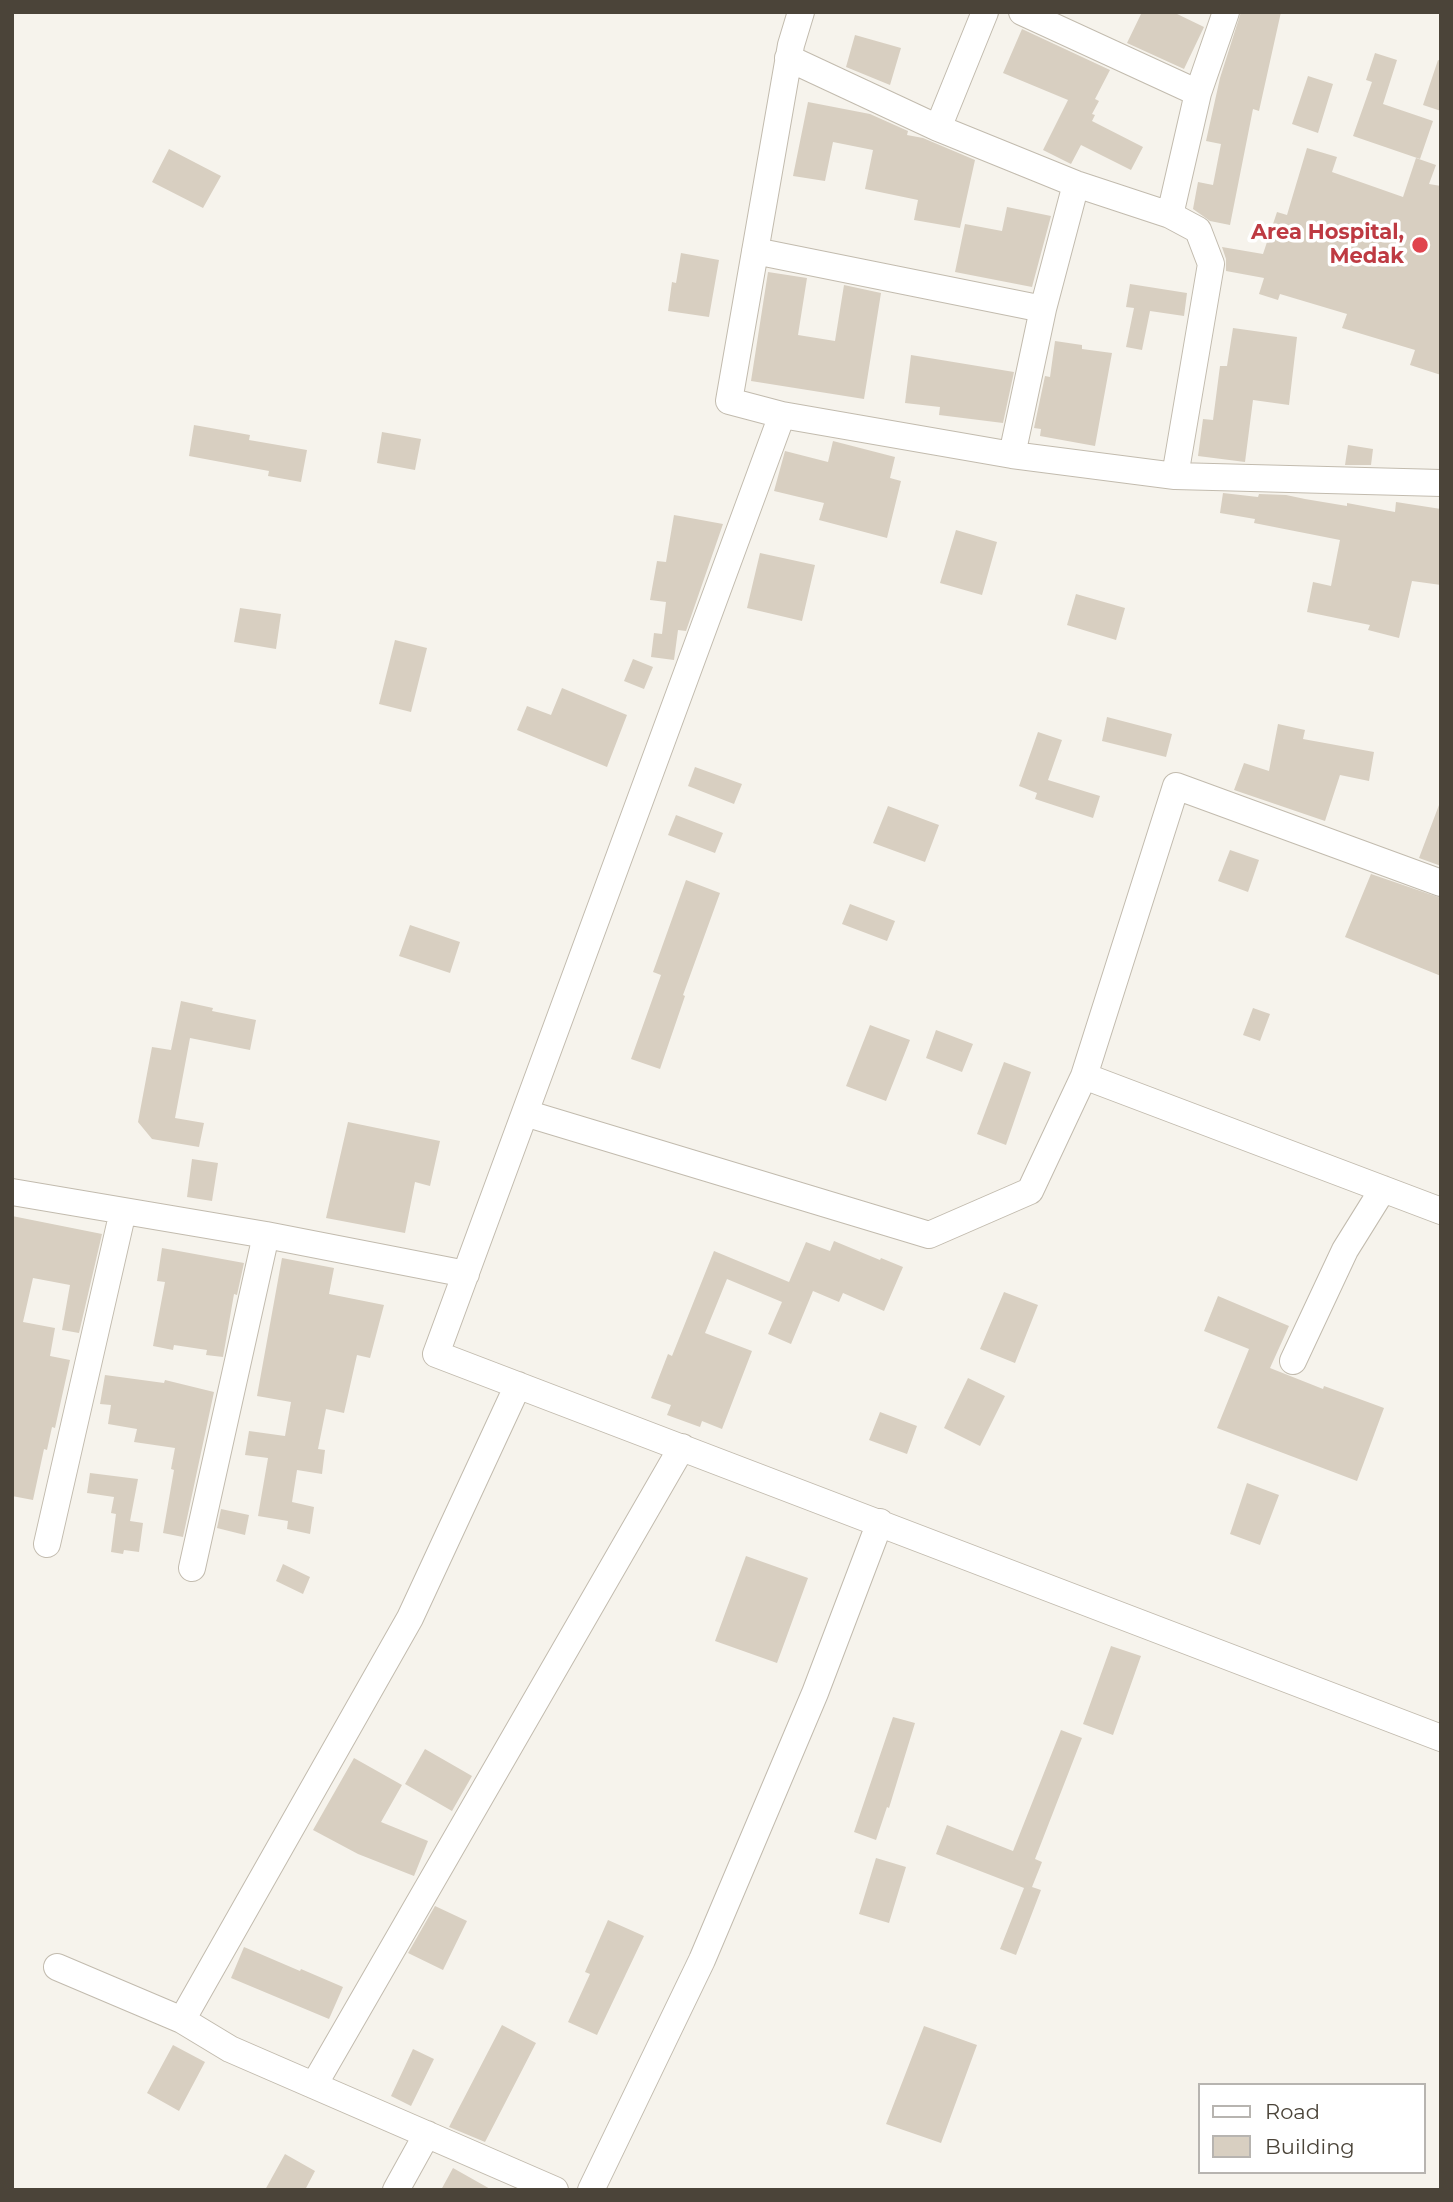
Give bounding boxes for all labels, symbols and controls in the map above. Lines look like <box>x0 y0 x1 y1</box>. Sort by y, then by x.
place label: Area Hospital, Medak <box>1251 220 1404 270</box>
marker: Area Hospital, Medak <box>1410 235 1430 255</box>
legend <box>1198 2083 1425 2174</box>
text: Road <box>1265 2099 1320 2124</box>
text: Building <box>1265 2134 1355 2159</box>

